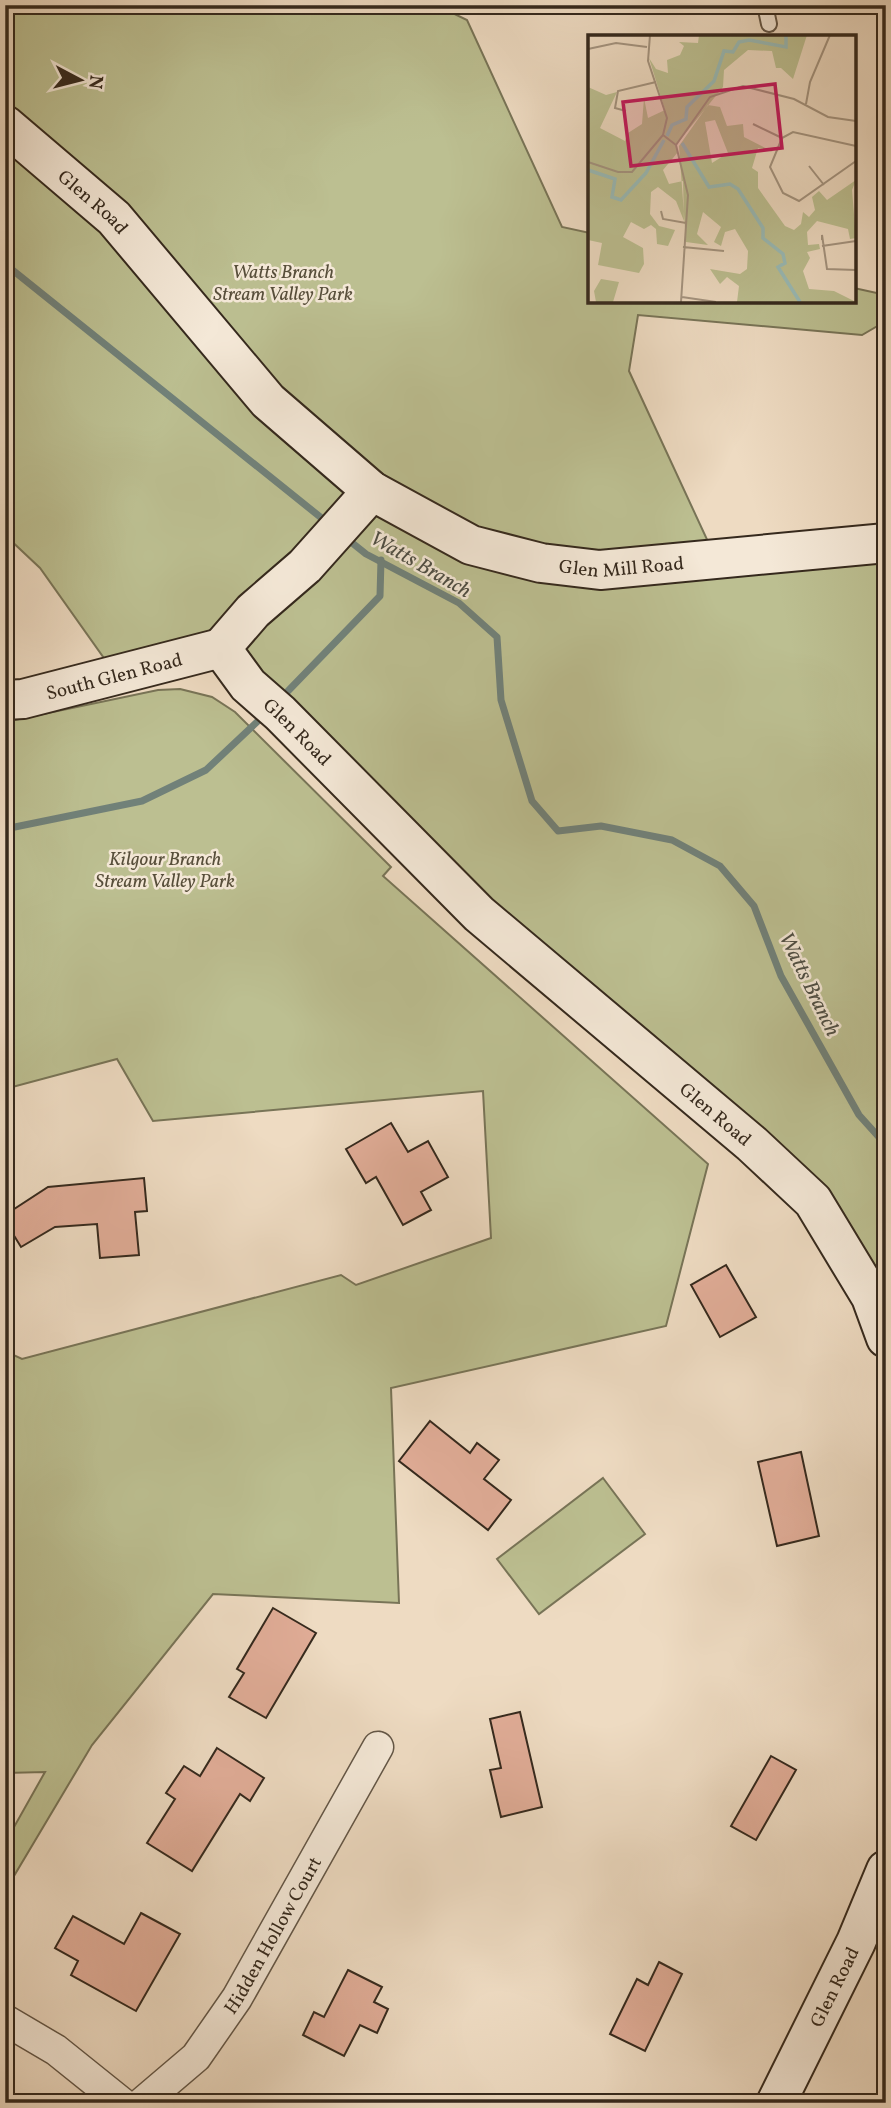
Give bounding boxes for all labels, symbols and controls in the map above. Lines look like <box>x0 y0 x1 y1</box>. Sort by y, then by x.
inset map <box>588 35 856 303</box>
north arrow <box>46 46 116 116</box>
text: N <box>81 73 109 90</box>
street label: Glen Road <box>51 164 133 241</box>
park label: Watts Branch Stream Valley Park <box>213 260 353 308</box>
water label: Watts Branch <box>364 525 476 606</box>
street label: Glen Mill Road <box>557 551 685 585</box>
street label: South Glen Road <box>44 647 185 708</box>
street label: Glen Road <box>257 693 336 773</box>
park label: Kilgour Branch Stream Valley Park <box>95 847 235 895</box>
water label: Watts Branch <box>771 928 846 1042</box>
street label: Glen Road <box>673 1077 756 1153</box>
street label: Hidden Hollow Court <box>219 1852 329 2020</box>
street label: Glen Road <box>805 1943 867 2032</box>

